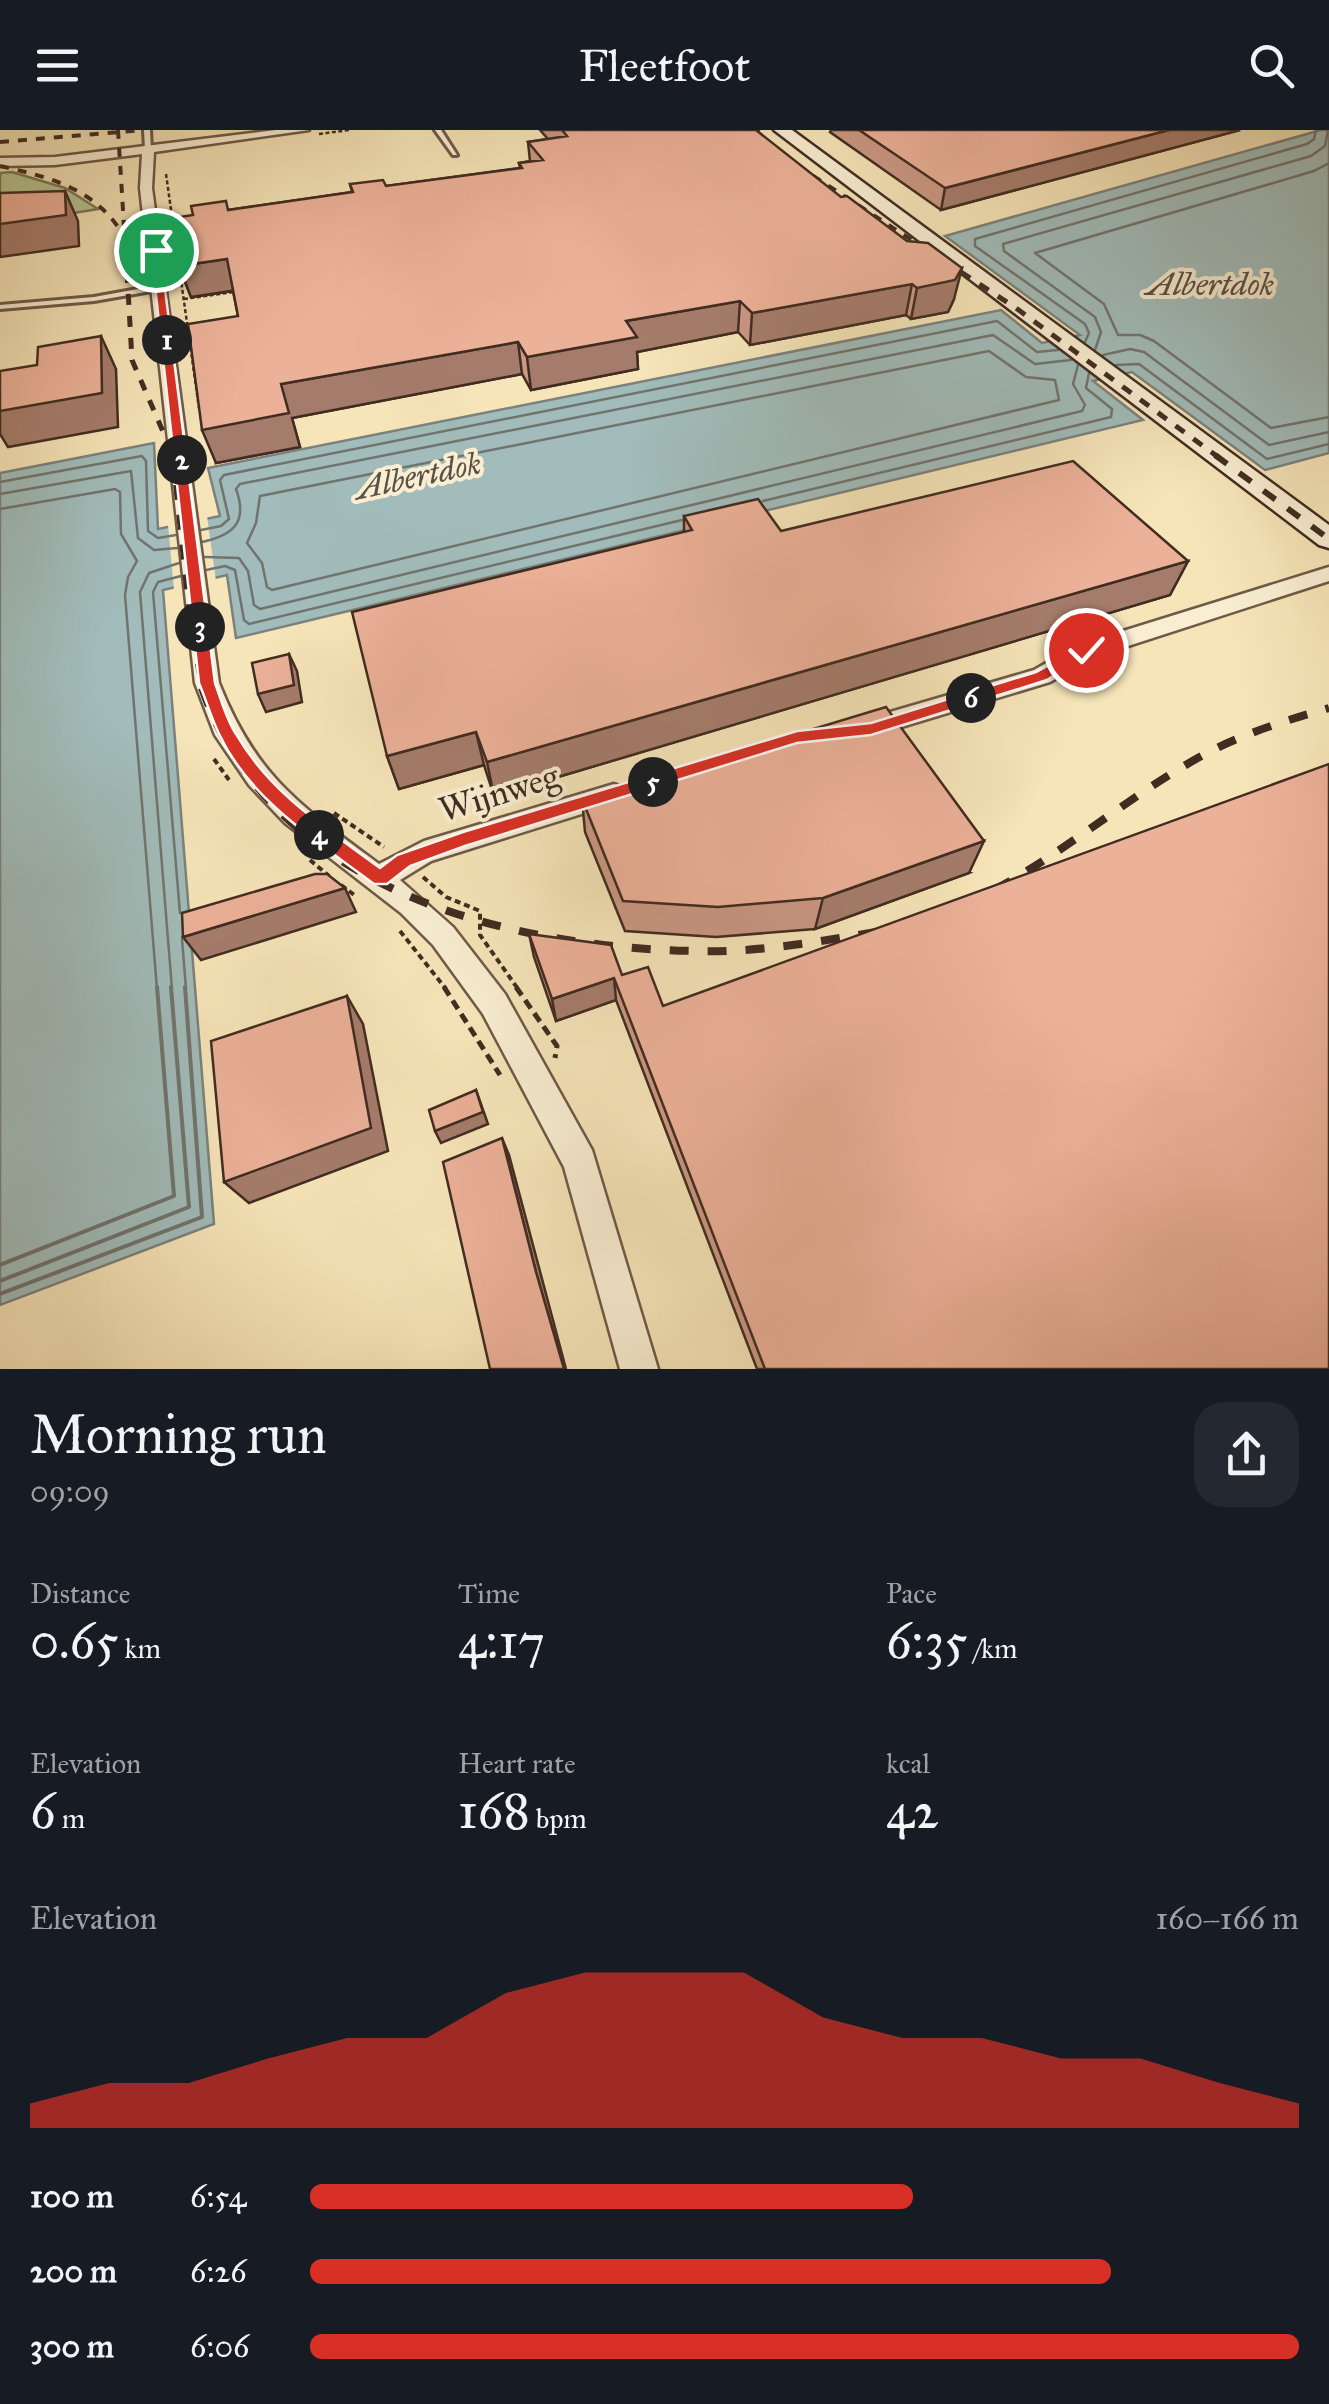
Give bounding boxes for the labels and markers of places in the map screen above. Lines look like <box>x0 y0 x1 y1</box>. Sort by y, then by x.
pin <box>114 208 199 293</box>
pin: 1 <box>142 315 192 365</box>
pin: 2 <box>157 435 207 485</box>
pin: 3 <box>175 602 225 652</box>
pin <box>1044 608 1129 693</box>
pin: 6 <box>946 673 996 723</box>
pin: 5 <box>628 757 678 807</box>
pin: 4 <box>294 810 344 860</box>

